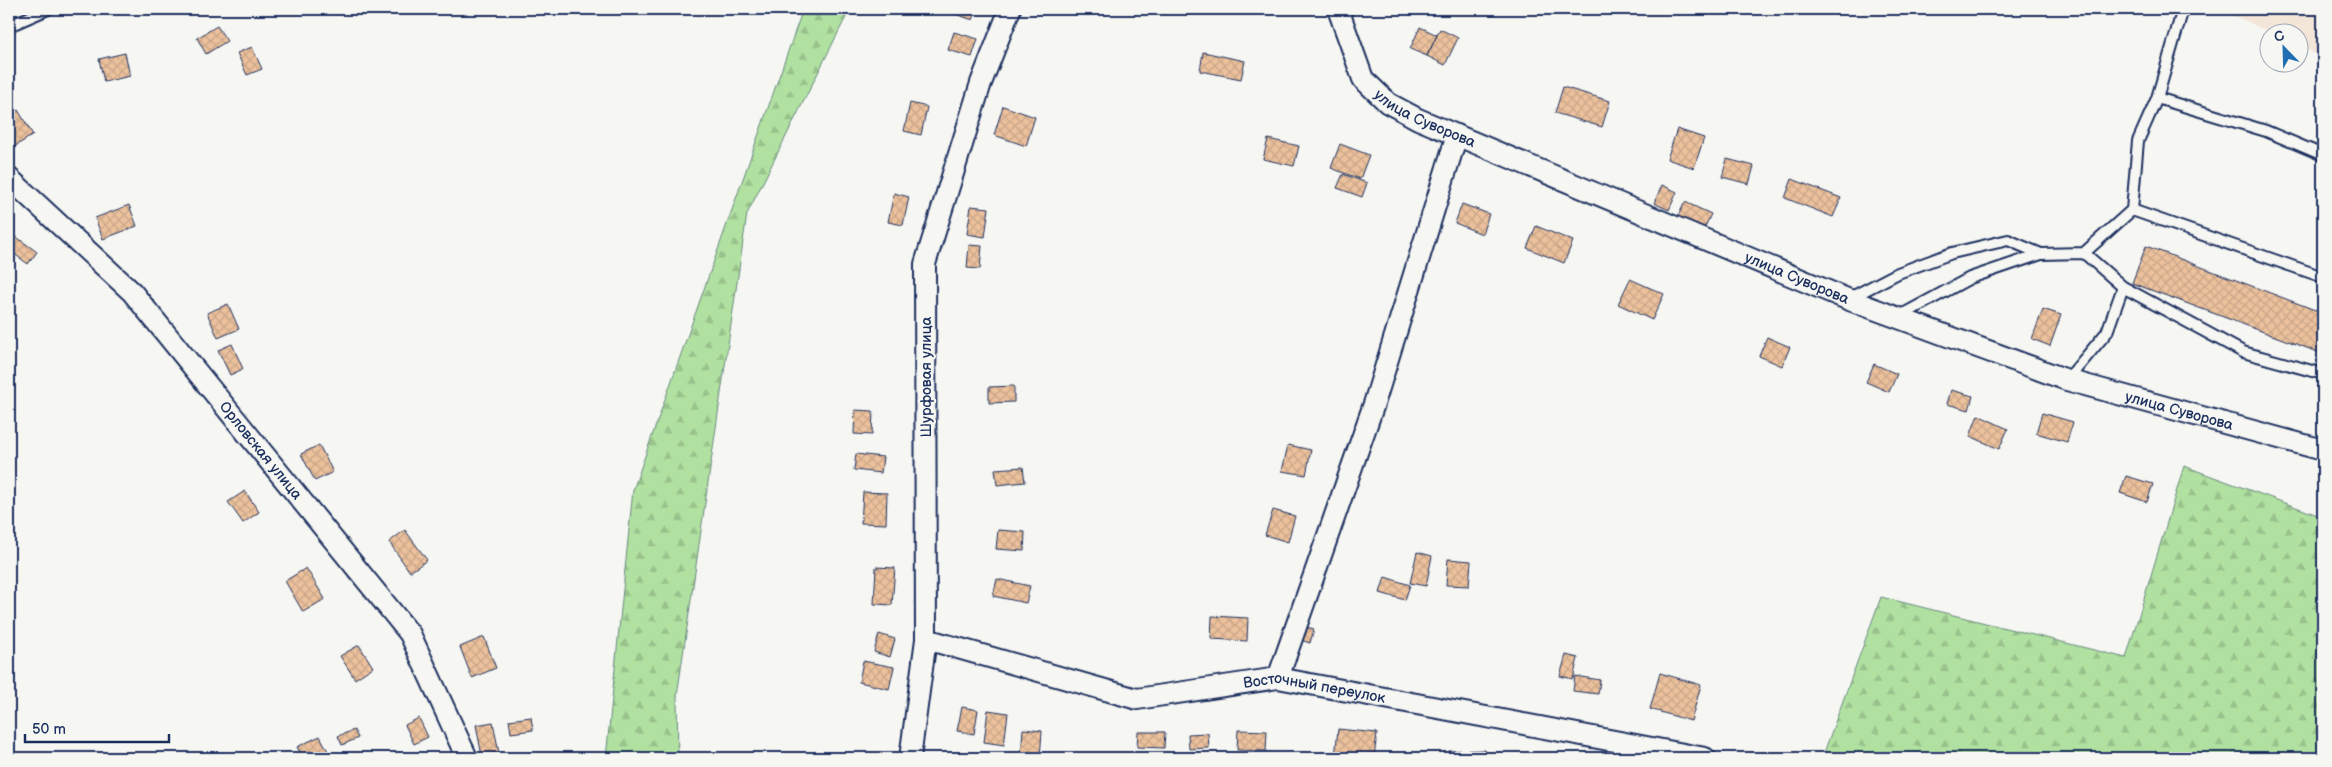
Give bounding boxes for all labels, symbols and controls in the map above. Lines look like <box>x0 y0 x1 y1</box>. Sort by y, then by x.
north arrow <box>2260 22 2310 72</box>
text: С <box>2271 27 2287 46</box>
street label: улица Суворова <box>1370 86 1479 152</box>
street label: улица Суворова <box>1742 248 1852 309</box>
street label: Шурфовая улица <box>917 316 936 437</box>
street label: улица Суворова <box>2123 387 2235 435</box>
street label: Орловская улица <box>215 398 306 504</box>
street label: Восточный переулок <box>1242 668 1387 708</box>
scale bar <box>25 712 169 744</box>
text: 50 m <box>32 720 66 739</box>

